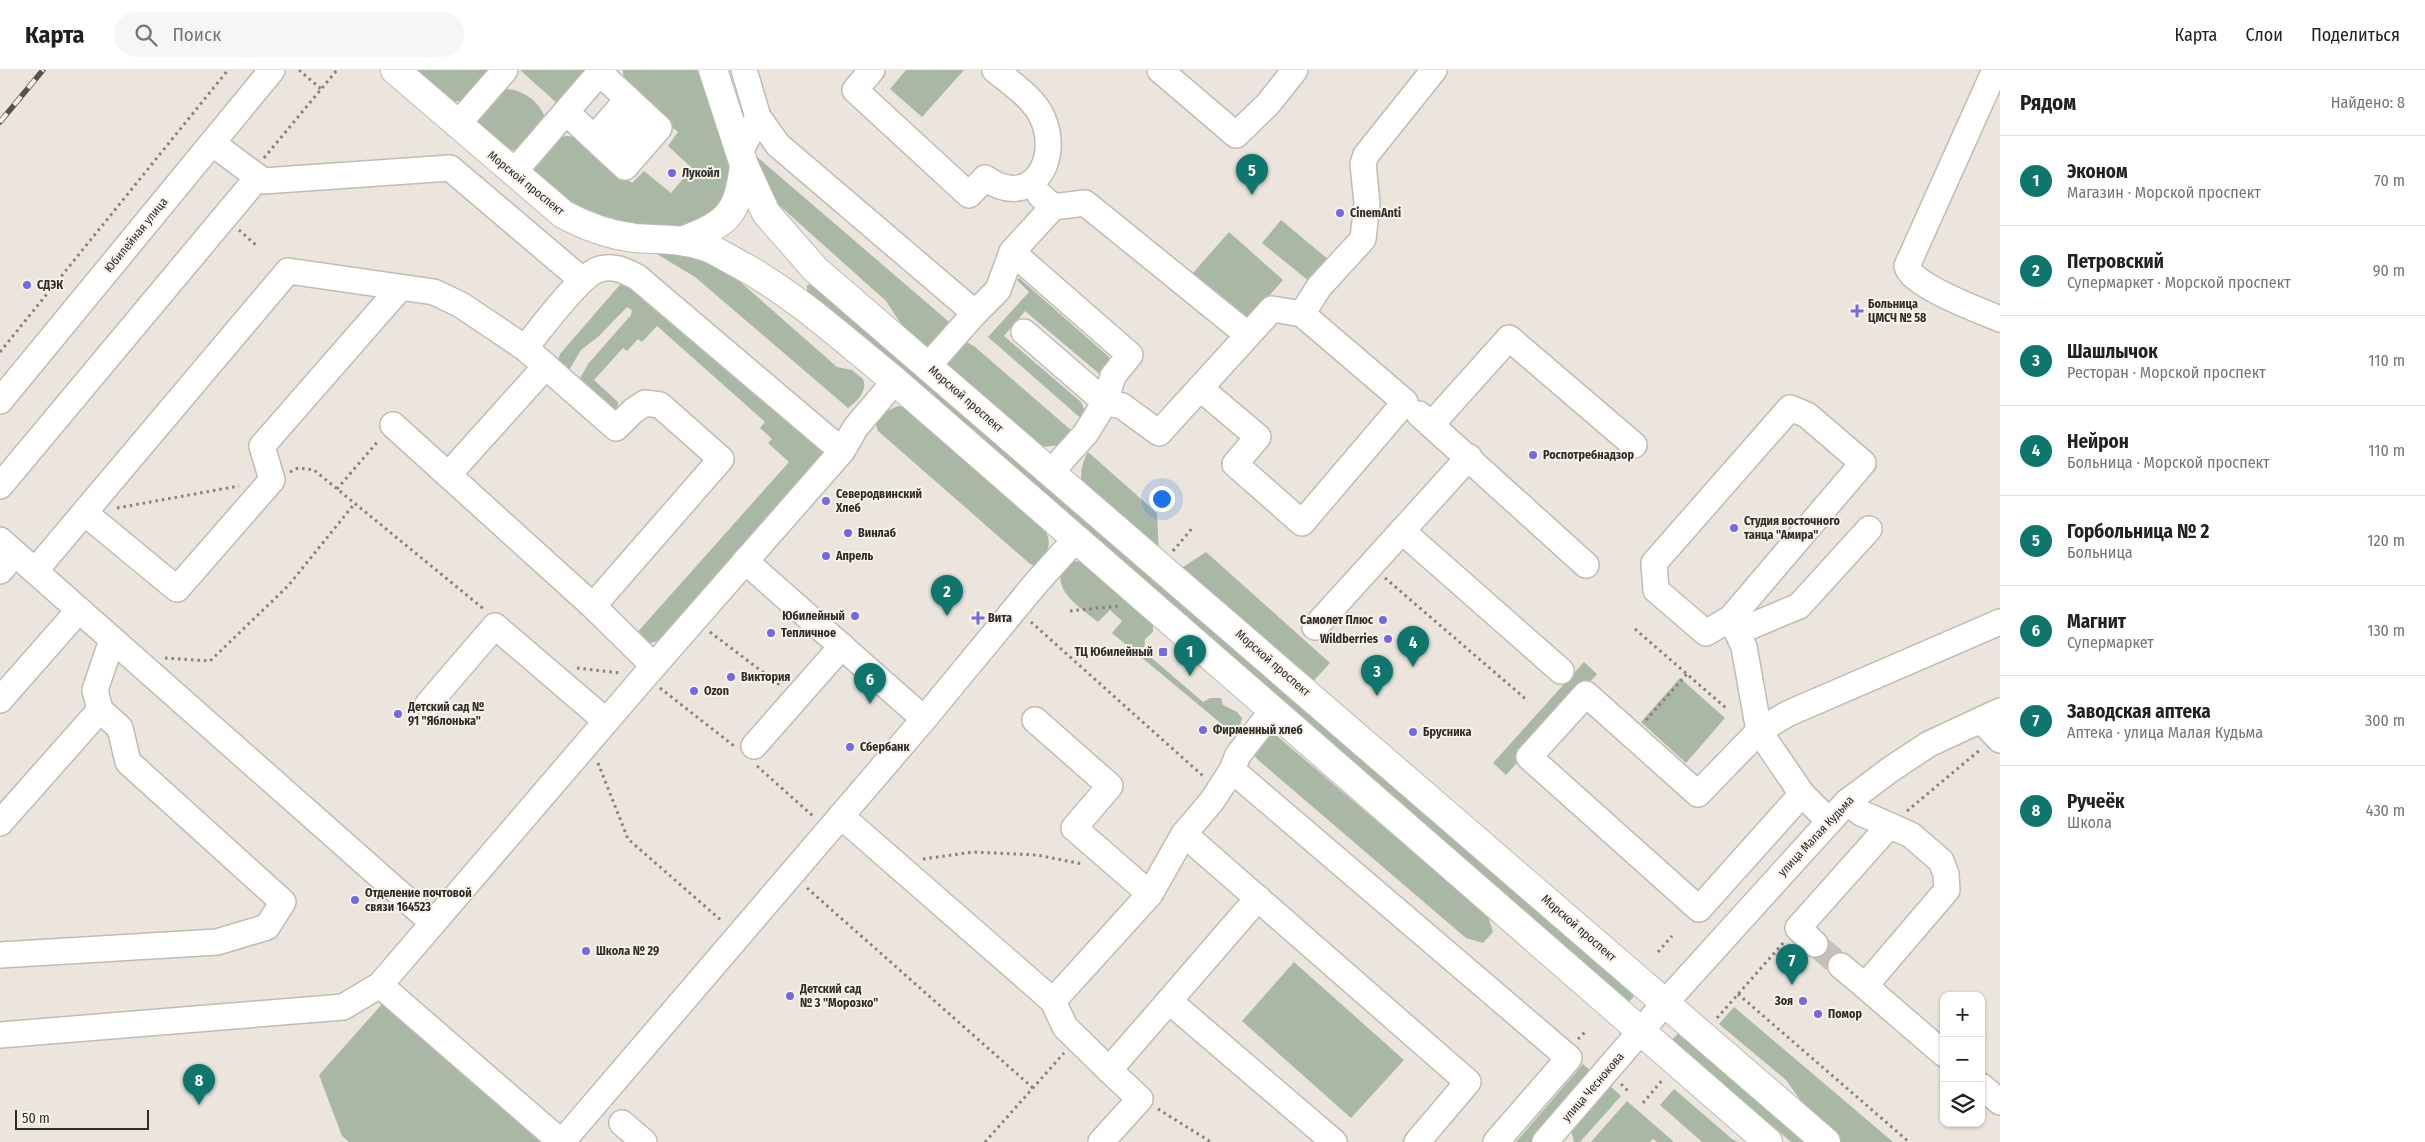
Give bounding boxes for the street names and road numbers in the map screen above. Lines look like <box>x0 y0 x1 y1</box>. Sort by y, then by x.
street label: Морской проспект <box>485 148 567 218</box>
street label: Юбилейная улица <box>102 195 170 275</box>
street label: Морской проспект <box>926 363 1006 435</box>
street label: Морской проспект <box>1233 627 1313 699</box>
street label: улица Малая Кудьма <box>1775 793 1857 879</box>
street label: Морской проспект <box>1539 892 1619 964</box>
street label: улица Чеснокова <box>1559 1050 1627 1124</box>

